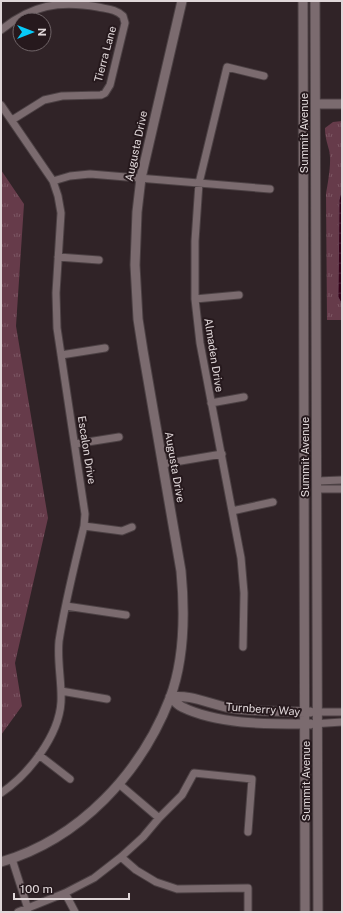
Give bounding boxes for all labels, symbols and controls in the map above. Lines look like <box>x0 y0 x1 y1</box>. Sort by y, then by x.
north arrow <box>12 12 52 52</box>
street label: Tierra Lane <box>92 25 118 83</box>
text: N <box>36 28 48 36</box>
street label: Summit Avenue <box>298 93 310 173</box>
street label: Augusta Drive <box>123 110 149 182</box>
street label: Almaden Drive <box>202 317 226 393</box>
street label: Escalon Drive <box>76 415 98 485</box>
street label: Summit Avenue <box>299 417 311 497</box>
street label: Augusta Drive <box>163 431 187 503</box>
street label: Turnberry Way <box>225 700 301 718</box>
street label: Summit Avenue <box>300 741 312 821</box>
scale bar <box>14 875 129 901</box>
text: 100 m <box>20 882 53 896</box>

